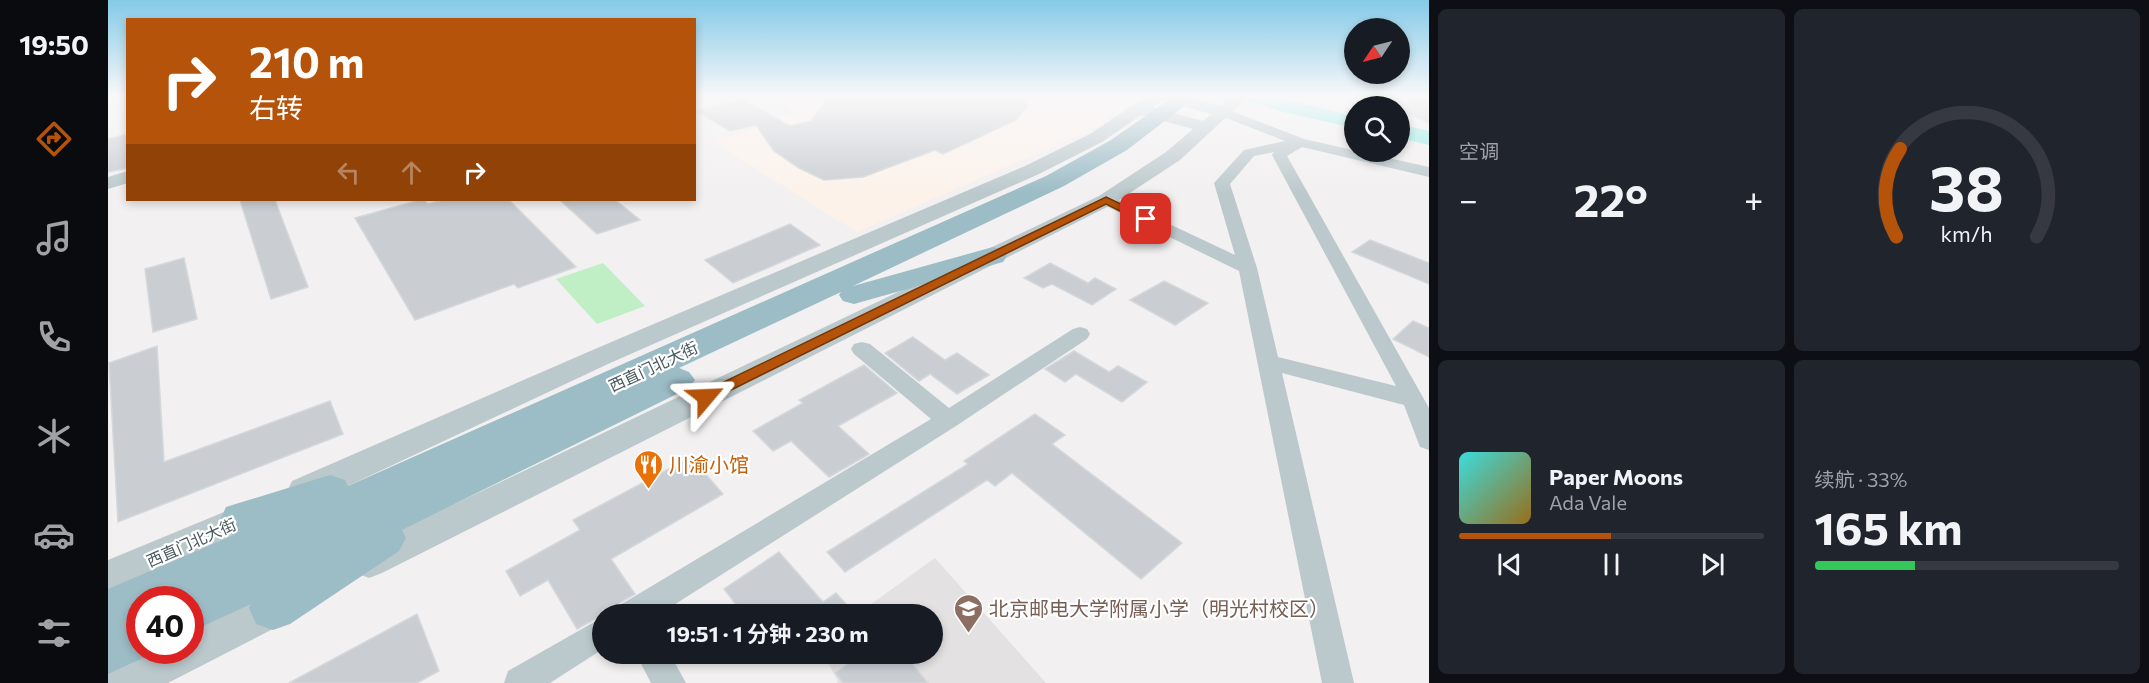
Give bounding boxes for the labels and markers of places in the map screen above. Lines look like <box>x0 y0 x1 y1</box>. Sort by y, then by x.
pin <box>1120 193 1171 244</box>
restaurant icon: 川渝小馆 <box>632 448 664 490</box>
place label: 川渝小馆 <box>669 452 749 476</box>
school or university icon: 北京邮电大学附属小学（明光村校区） <box>952 592 984 634</box>
place label: 北京邮电大学附属小学（明光村校区） <box>989 596 1329 620</box>

